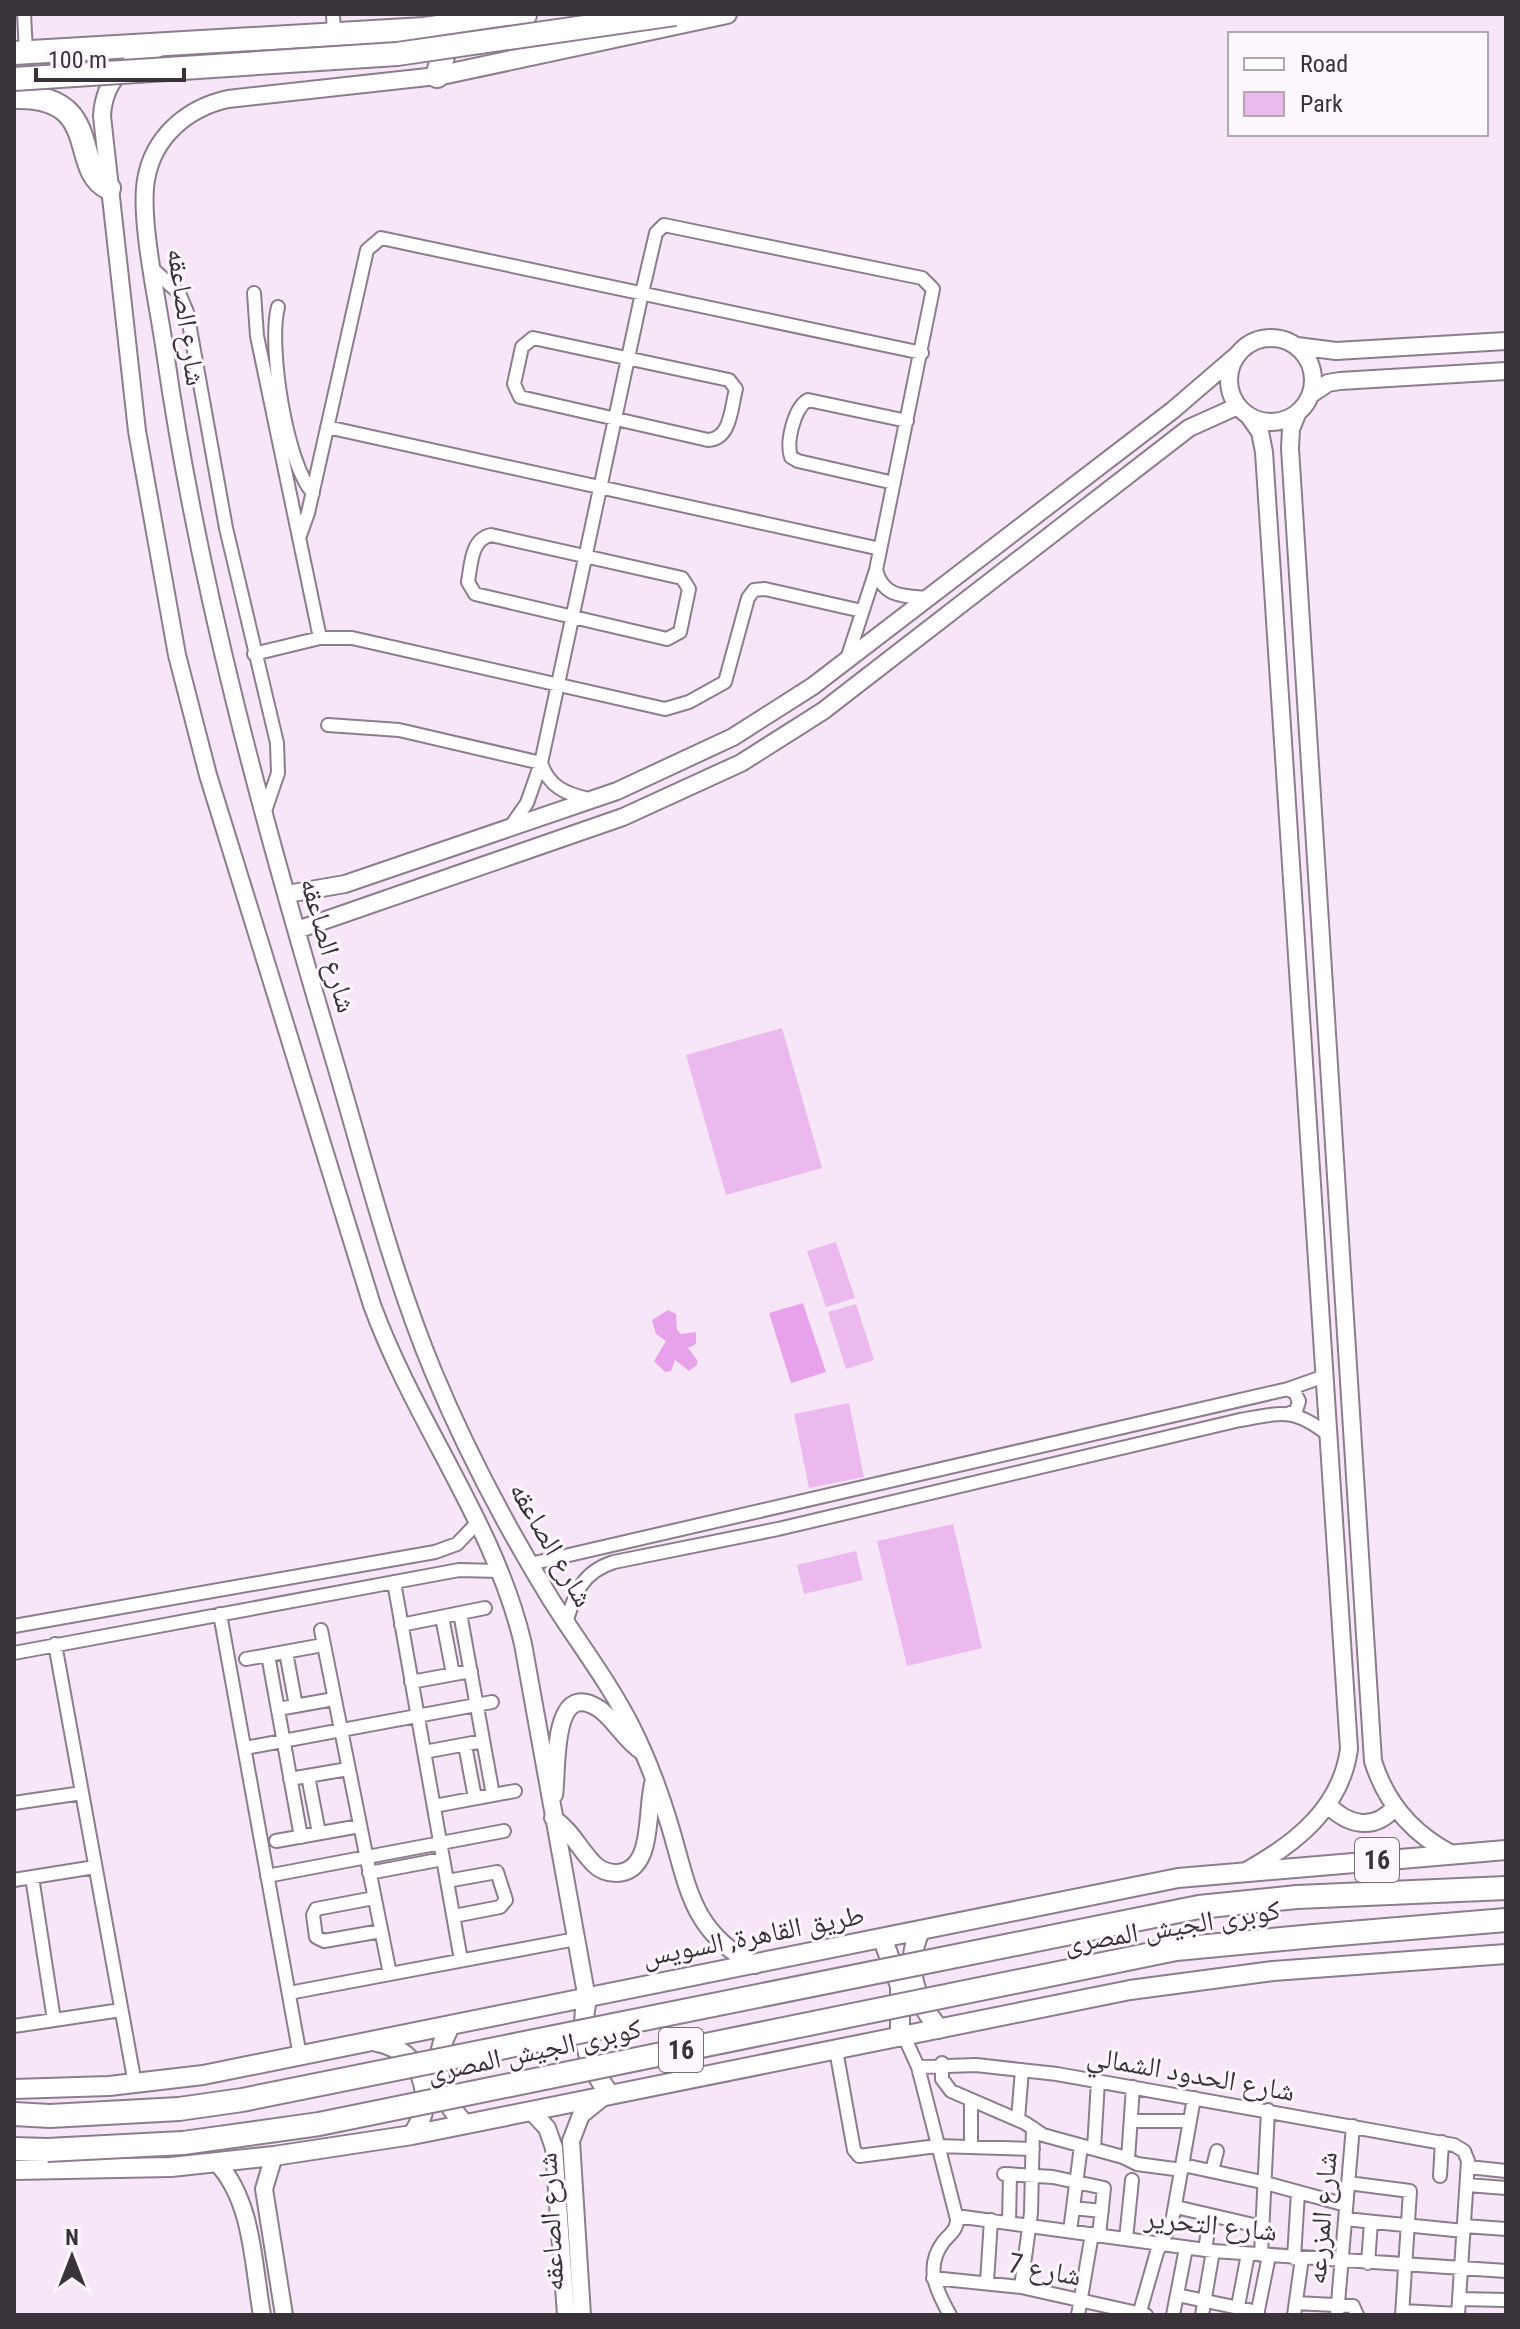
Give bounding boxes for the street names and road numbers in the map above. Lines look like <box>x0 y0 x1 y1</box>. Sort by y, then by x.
street label: شارع الصاعقه <box>160 246 213 388</box>
street label: شارع الصاعقه <box>293 874 364 1017</box>
street label: شارع الصاعقه <box>502 1476 601 1613</box>
road number: 16 <box>1355 1838 1399 1882</box>
street label: كوبرى الجيش المصرى <box>1062 1893 1283 1961</box>
street label: طريق القاهرة, السويس <box>639 1898 867 1974</box>
street label: كوبرى الجيش المصرى <box>424 2012 645 2090</box>
road number: 16 <box>659 2028 703 2072</box>
street label: شارع الحدود الشمالي <box>1083 2039 1297 2114</box>
street label: شارع المزرعه <box>1299 2150 1345 2286</box>
street label: شارع الصاعقه <box>530 2152 572 2292</box>
street label: شارع التحرير <box>1142 2201 1279 2249</box>
street label: شارع 7 <box>1005 2246 1084 2294</box>

